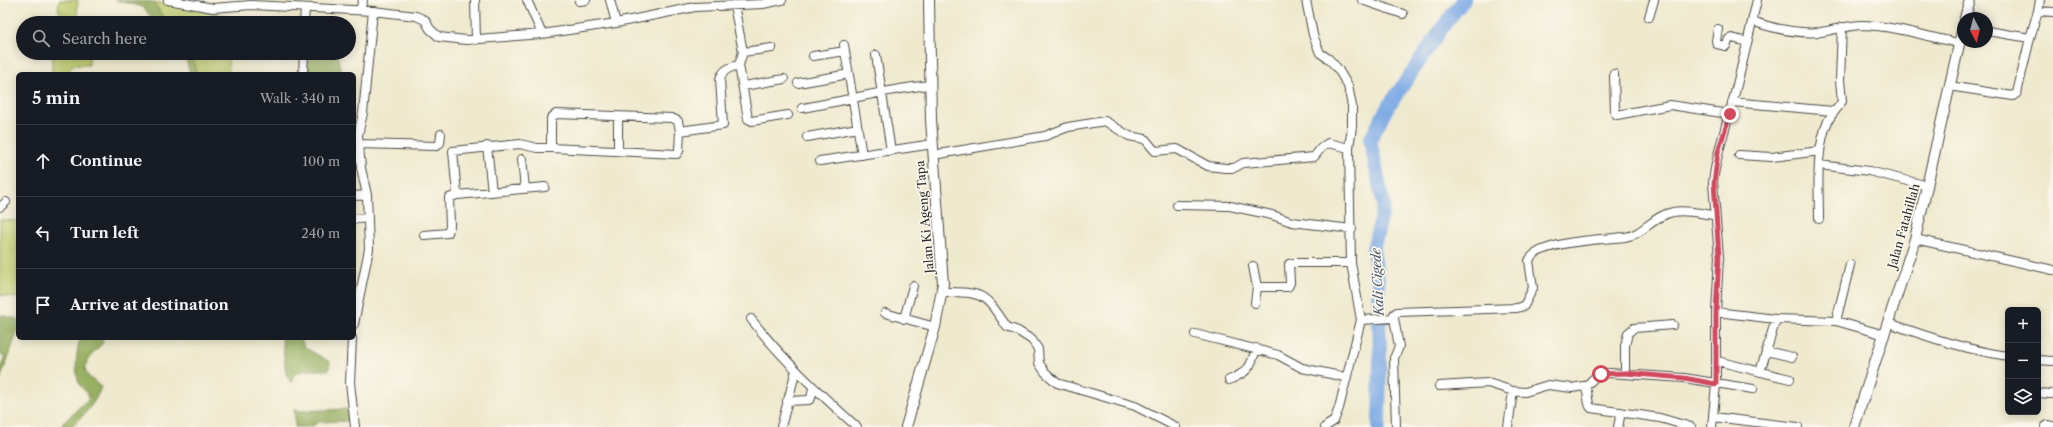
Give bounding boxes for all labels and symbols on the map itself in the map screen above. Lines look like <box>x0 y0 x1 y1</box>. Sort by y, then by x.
north arrow <box>1957 12 1993 48</box>
route end <box>1721 105 1739 123</box>
street label: Jalan Ki Ageng Tapa <box>912 159 937 276</box>
street label: Jalan Fatahillah <box>1884 181 1923 272</box>
water label: Kali Cigede <box>1367 247 1387 317</box>
route start <box>1592 365 1610 383</box>

